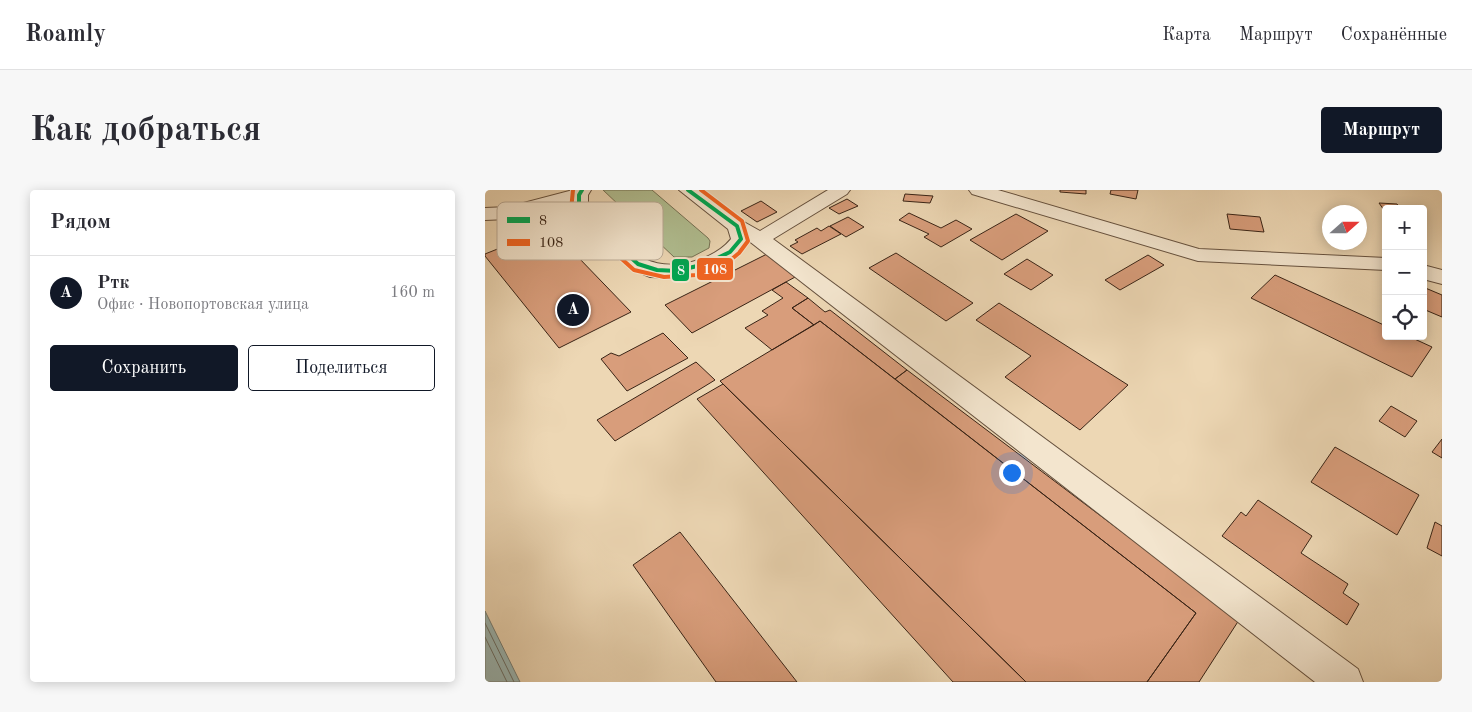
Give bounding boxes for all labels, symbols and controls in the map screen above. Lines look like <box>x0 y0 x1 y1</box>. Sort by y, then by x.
text: Roamly <box>25 23 106 47</box>
text: Карта <box>1162 26 1211 44</box>
text: Маршрут <box>1239 26 1313 44</box>
text: Сохранённые <box>1341 26 1447 44</box>
button: Маршрут <box>1321 107 1442 153</box>
text: Как добраться <box>30 113 261 148</box>
legend <box>497 202 663 260</box>
north arrow <box>1322 205 1367 250</box>
map controls <box>1382 205 1427 340</box>
button: + <box>1382 205 1427 250</box>
text: Рядом <box>50 212 111 233</box>
text: 8 <box>539 214 547 228</box>
text: 108 <box>539 236 563 250</box>
button: − <box>1382 250 1427 295</box>
line badge: 108 <box>696 257 734 281</box>
line badge: 8 <box>671 258 690 282</box>
text: 108 <box>703 263 727 277</box>
text: 8 <box>677 264 685 278</box>
text: Ртк <box>97 274 130 293</box>
text: A <box>60 285 72 301</box>
text: 160 m <box>390 285 435 301</box>
pin: A <box>557 291 589 329</box>
button: locate <box>1382 295 1427 340</box>
text: Офис · Новопортовская улица <box>97 297 309 313</box>
button: Сохранить <box>50 345 238 391</box>
button: Поделиться <box>248 345 435 391</box>
your location <box>999 460 1025 486</box>

